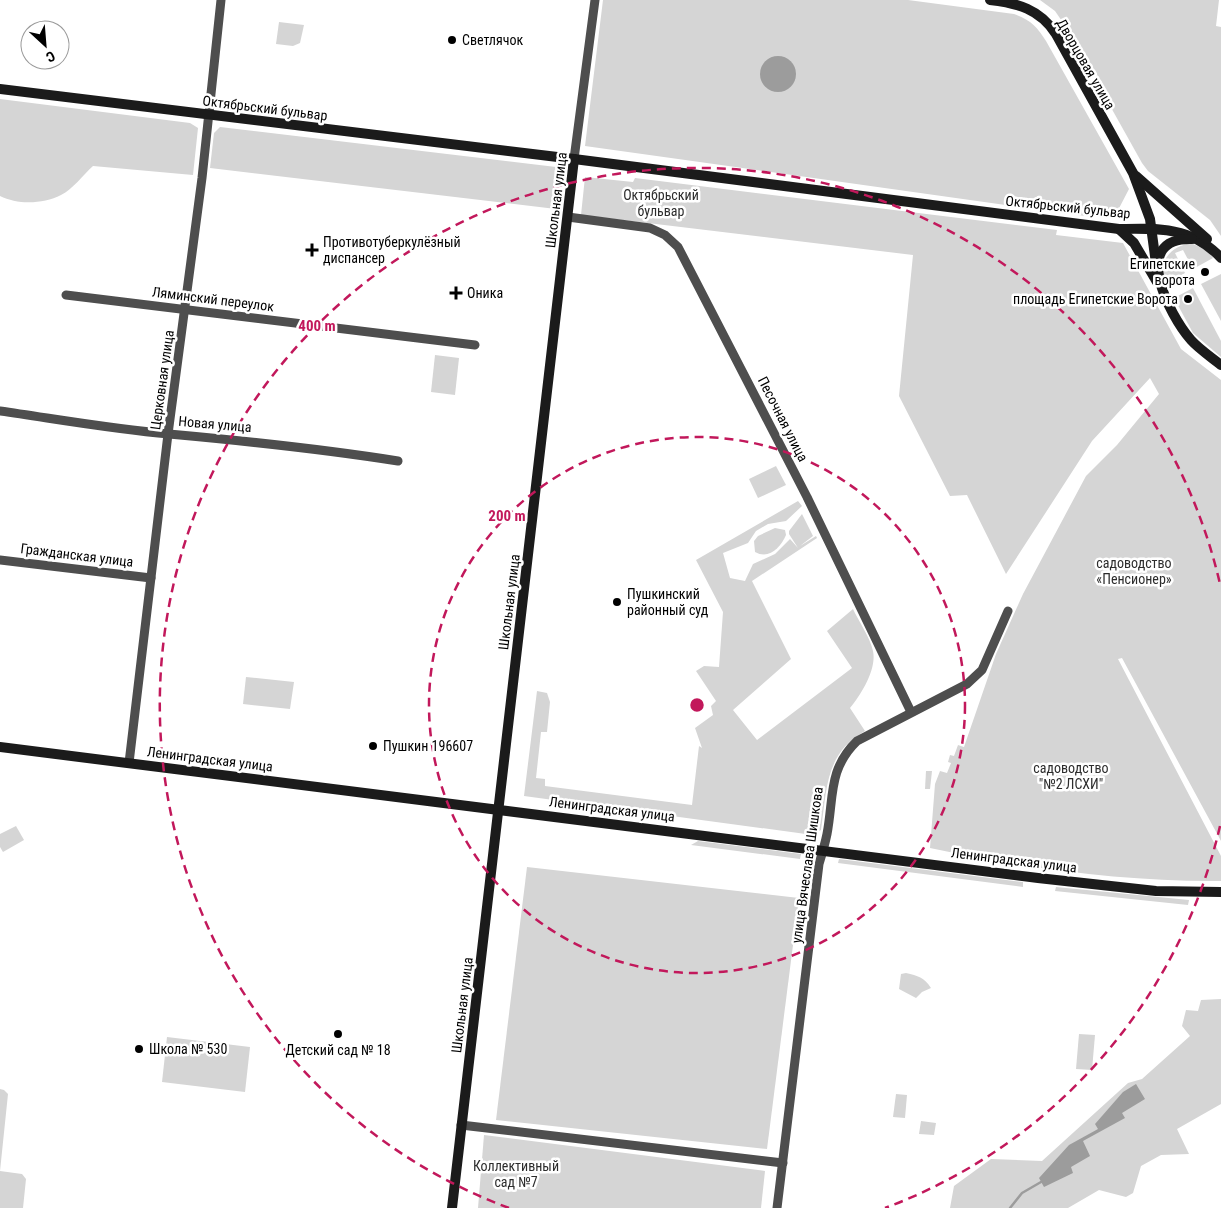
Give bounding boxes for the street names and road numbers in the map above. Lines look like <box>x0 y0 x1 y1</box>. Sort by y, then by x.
street label: Дворцовая улица <box>1054 16 1118 112</box>
street label: Октябрьский бульвар <box>202 92 328 124</box>
street label: Школьная улица <box>542 151 570 249</box>
street label: Октябрьский бульвар <box>1005 192 1131 222</box>
street label: Ляминский переулок <box>151 284 275 314</box>
street label: Церковная улица <box>147 329 177 431</box>
street label: Песочная улица <box>755 374 811 464</box>
street label: Новая улица <box>178 413 252 435</box>
street label: Гражданская улица <box>20 540 134 570</box>
street label: Школьная улица <box>495 553 523 651</box>
street label: Ленинградская улица <box>146 743 274 775</box>
street label: улица Вячеслава Шишкова <box>788 786 826 944</box>
street label: Ленинградская улица <box>548 793 676 825</box>
street label: Ленинградская улица <box>950 844 1078 876</box>
street label: Школьная улица <box>448 956 476 1054</box>

